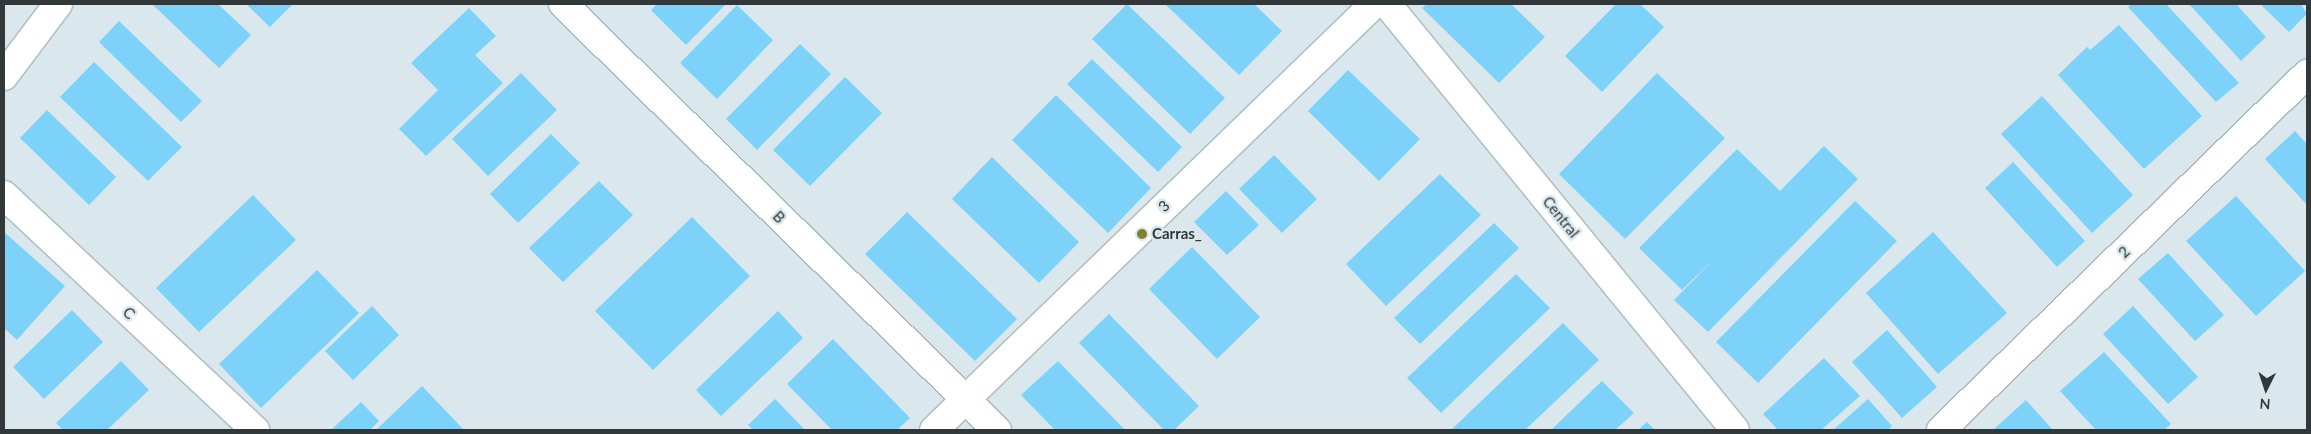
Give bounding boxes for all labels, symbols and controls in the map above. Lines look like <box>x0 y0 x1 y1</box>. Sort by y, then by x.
street label: Central <box>1539 193 1583 241</box>
street label: 3 <box>1155 197 1173 215</box>
street label: B <box>769 207 789 227</box>
place label: Carras_ <box>1152 225 1202 243</box>
marker: Carras_ <box>1136 228 1148 240</box>
street label: 2 <box>2115 243 2133 261</box>
street label: C <box>119 303 139 323</box>
north arrow <box>2241 364 2291 414</box>
text: N <box>2259 396 2271 413</box>

